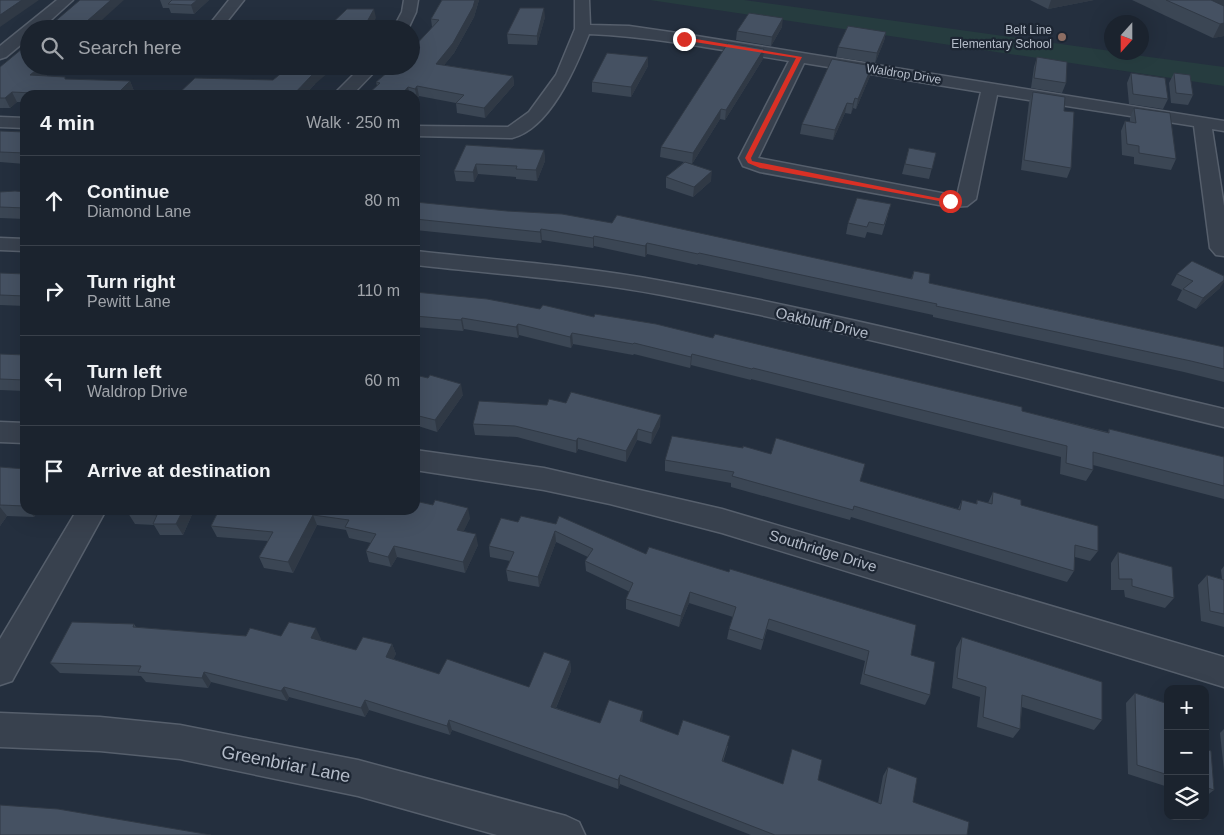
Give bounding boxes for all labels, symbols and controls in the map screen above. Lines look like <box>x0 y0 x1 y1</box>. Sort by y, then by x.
north arrow <box>1104 15 1149 60</box>
search box <box>20 20 420 75</box>
place label: Belt Line Elementary School <box>951 23 1052 51</box>
route end <box>673 28 696 51</box>
marker: Belt Line Elementary School <box>1056 31 1068 43</box>
icon: search <box>38 34 66 62</box>
text: Search here <box>78 37 182 58</box>
street label: Waldrop Drive <box>866 61 943 87</box>
text: 4 min <box>40 111 95 134</box>
text: Walk · 250 m <box>306 114 400 131</box>
text: Continue <box>87 181 169 202</box>
icon: ahead <box>40 187 68 215</box>
route start <box>939 190 962 213</box>
text: 80 m <box>364 192 400 209</box>
text: Diamond Lane <box>87 203 191 220</box>
text: Turn right <box>87 271 175 292</box>
icon: right <box>40 277 68 305</box>
text: 110 m <box>357 282 400 299</box>
text: Pewitt Lane <box>87 293 171 310</box>
street label: Oakbluff Drive <box>774 304 870 341</box>
text: Turn left <box>87 361 162 382</box>
icon: left <box>40 367 68 395</box>
text: 60 m <box>364 372 400 389</box>
text: Waldrop Drive <box>87 383 188 400</box>
icon: arrive <box>40 457 68 485</box>
text: Arrive at destination <box>87 460 271 481</box>
street label: Southridge Drive <box>767 526 879 575</box>
map controls <box>1164 685 1209 820</box>
button: + <box>1164 685 1209 730</box>
button: − <box>1164 730 1209 775</box>
street label: Greenbriar Lane <box>220 742 352 786</box>
button: layers <box>1164 775 1209 820</box>

